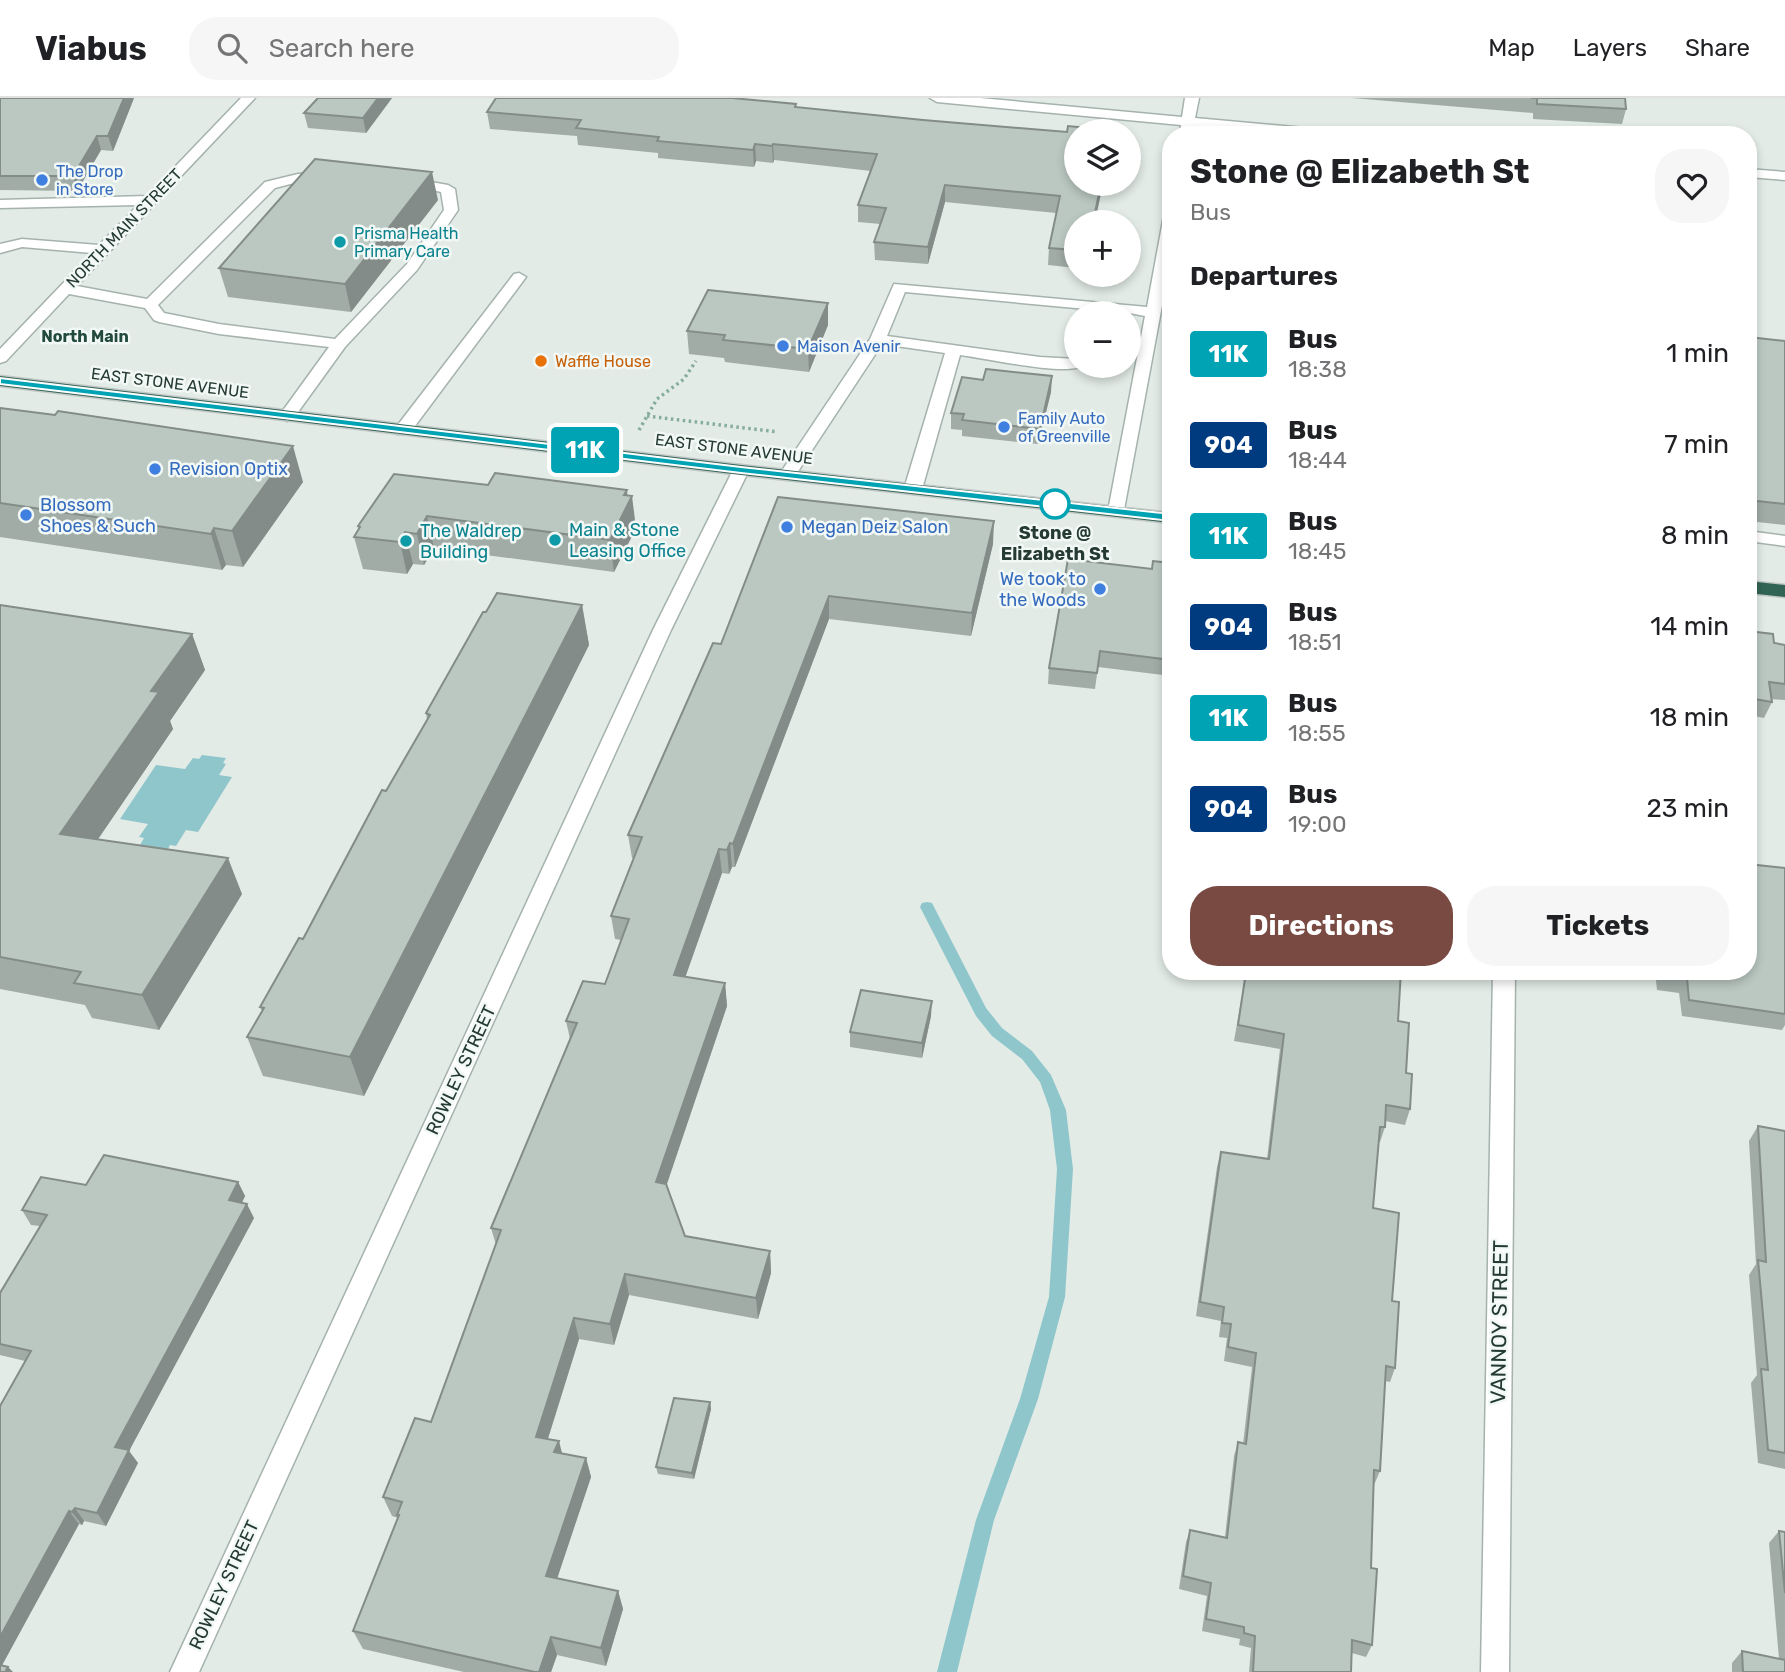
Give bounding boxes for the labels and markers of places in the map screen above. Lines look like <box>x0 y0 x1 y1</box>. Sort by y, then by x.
place label: The Drop in Store <box>56 162 123 199</box>
marker: The Drop in Store <box>34 172 50 188</box>
place label: Prisma Health Primary Care <box>354 224 458 261</box>
marker: Prisma Health Primary Care <box>332 234 348 250</box>
place label: Maison Avenir <box>797 337 900 356</box>
marker: Maison Avenir <box>775 338 791 354</box>
place label: Waffle House <box>555 352 651 371</box>
marker: Waffle House <box>533 353 549 369</box>
place label: Family Auto of Greenville <box>1018 409 1111 446</box>
marker: Family Auto of Greenville <box>996 419 1012 435</box>
place label: Revision Optix <box>169 458 288 480</box>
marker: Revision Optix <box>147 461 163 477</box>
marker: Stone @ Elizabeth St <box>1040 489 1070 519</box>
place label: Blossom Shoes & Such <box>40 494 156 537</box>
marker: Blossom Shoes & Such <box>18 507 34 523</box>
place label: Megan Deiz Salon <box>801 516 949 538</box>
place label: Main & Stone Leasing Office <box>569 519 686 562</box>
marker: Megan Deiz Salon <box>779 519 795 535</box>
place label: The Waldrep Building <box>420 520 522 563</box>
place label: Stone @ Elizabeth St <box>1001 522 1109 565</box>
marker: Main & Stone Leasing Office <box>547 532 563 548</box>
marker: The Waldrep Building <box>398 533 414 549</box>
place label: We took to the Woods <box>999 568 1086 611</box>
marker: We took to the Woods <box>1092 581 1108 597</box>

